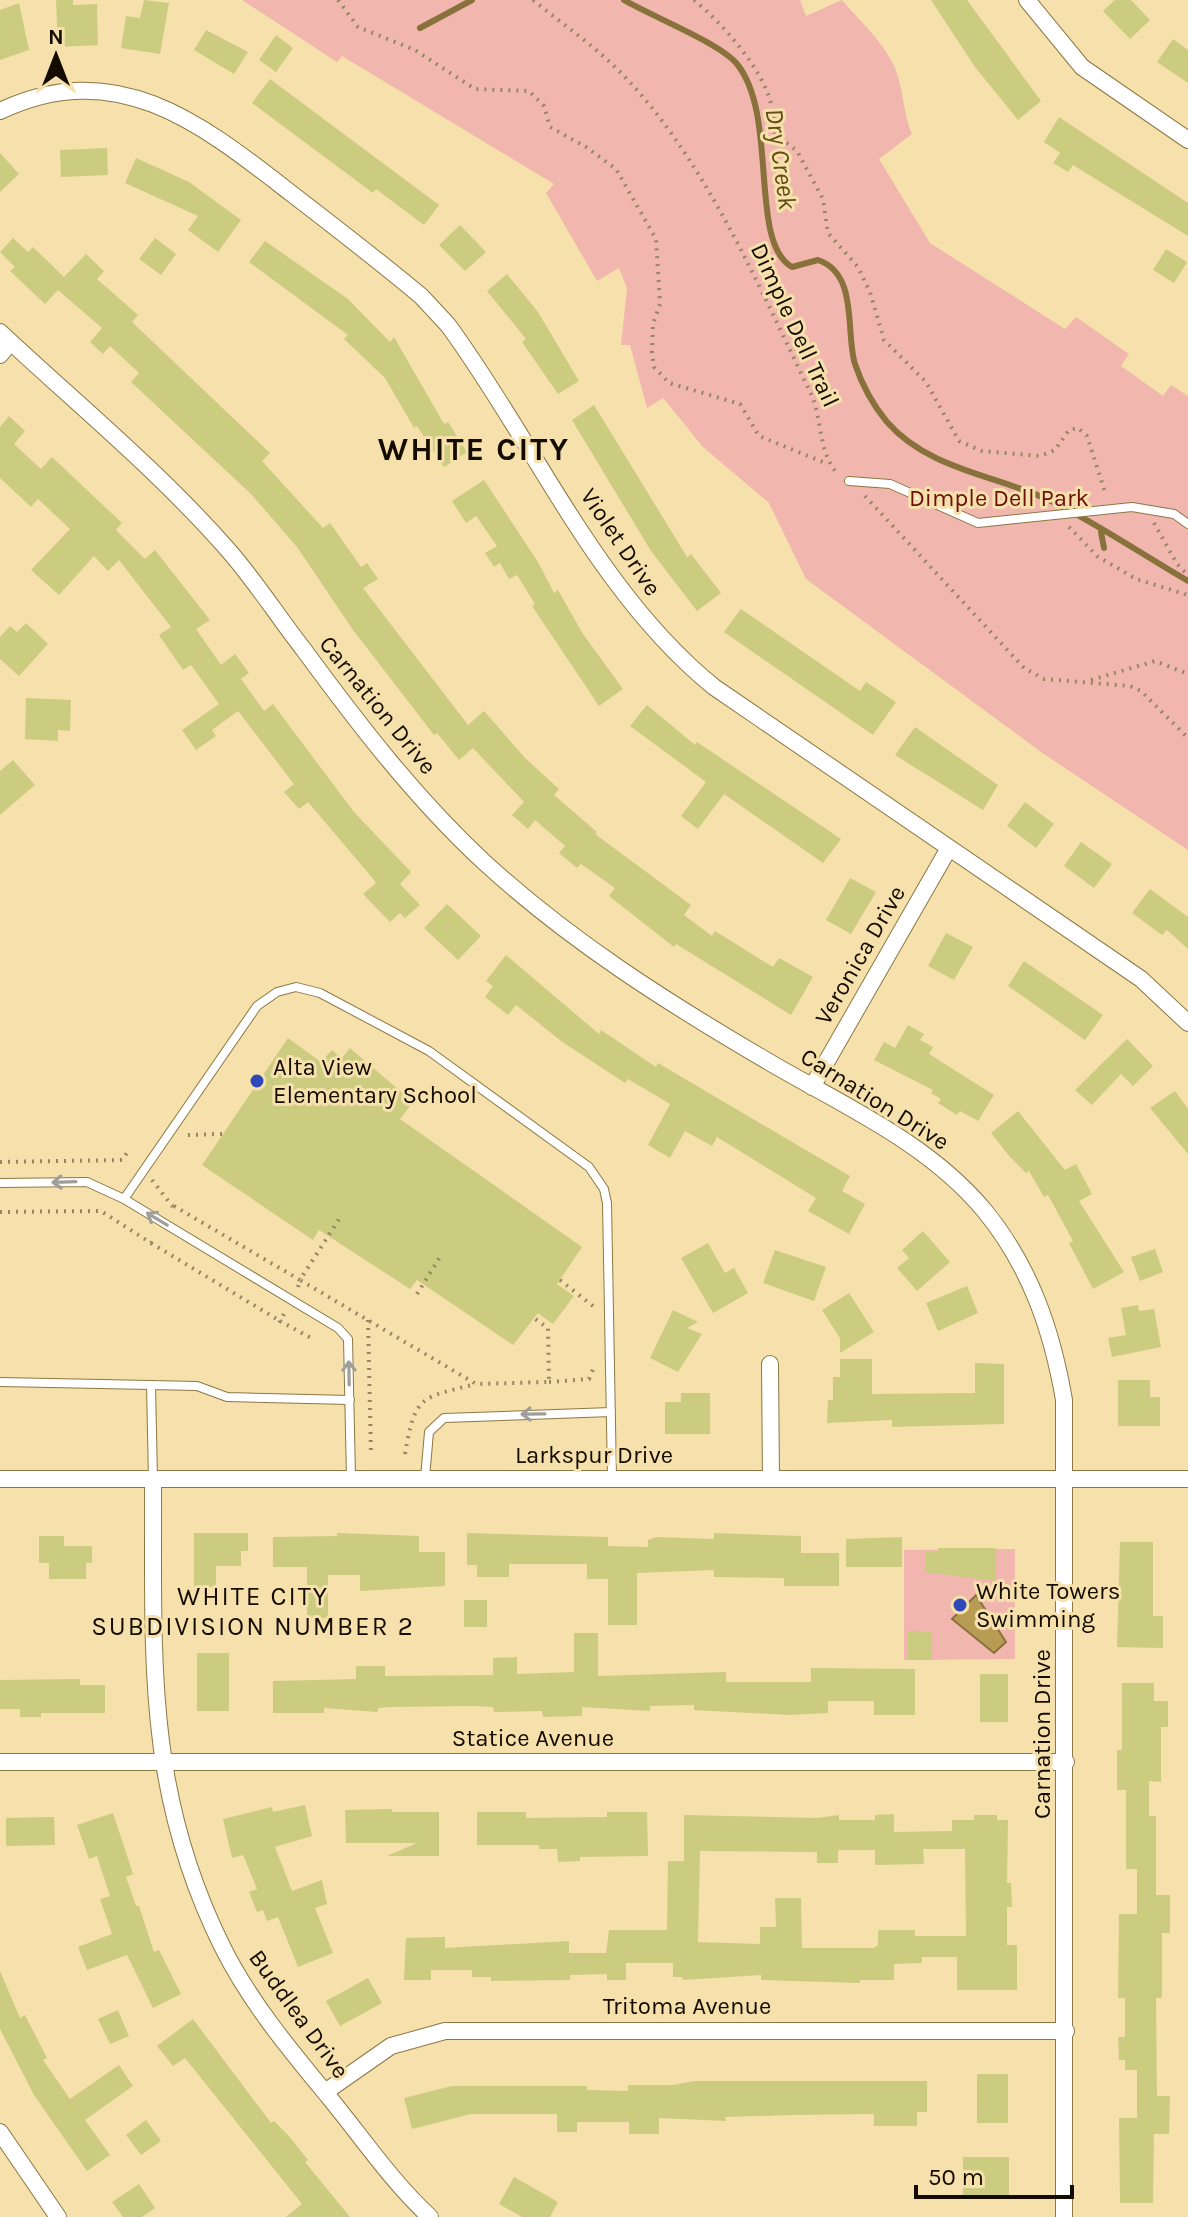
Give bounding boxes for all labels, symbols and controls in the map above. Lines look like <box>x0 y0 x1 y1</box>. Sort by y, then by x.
north arrow <box>16 16 96 96</box>
text: N <box>48 24 64 50</box>
water label: Dry Creek <box>759 106 804 212</box>
street label: Dimple Dell Trail <box>745 239 845 411</box>
district label: WHITE CITY <box>378 431 570 468</box>
street label: Violet Drive <box>575 483 667 601</box>
park label: Dimple Dell Park <box>909 484 1089 512</box>
street label: Carnation Drive <box>314 630 442 780</box>
street label: Veronica Drive <box>809 881 911 1029</box>
street label: Carnation Drive <box>796 1042 954 1156</box>
place label: Alta View Elementary School <box>273 1053 477 1109</box>
marker: Alta View Elementary School <box>248 1072 266 1090</box>
one-way arrow <box>51 1174 78 1189</box>
one-way arrow <box>146 1211 169 1227</box>
one-way arrow <box>342 1360 357 1387</box>
one-way arrow <box>520 1406 547 1421</box>
street label: Larkspur Drive <box>515 1441 673 1469</box>
place label: White Towers Swimming <box>976 1577 1120 1633</box>
district label: WHITE CITY SUBDIVISION NUMBER 2 <box>91 1581 415 1642</box>
marker: White Towers Swimming <box>951 1596 969 1614</box>
street label: Carnation Drive <box>1028 1649 1056 1819</box>
street label: Statice Avenue <box>452 1724 614 1752</box>
street label: Buddlea Drive <box>243 1944 355 2084</box>
street label: Tritoma Avenue <box>603 1992 771 2020</box>
scale bar <box>916 2149 1072 2199</box>
text: 50 m <box>928 2163 984 2191</box>

